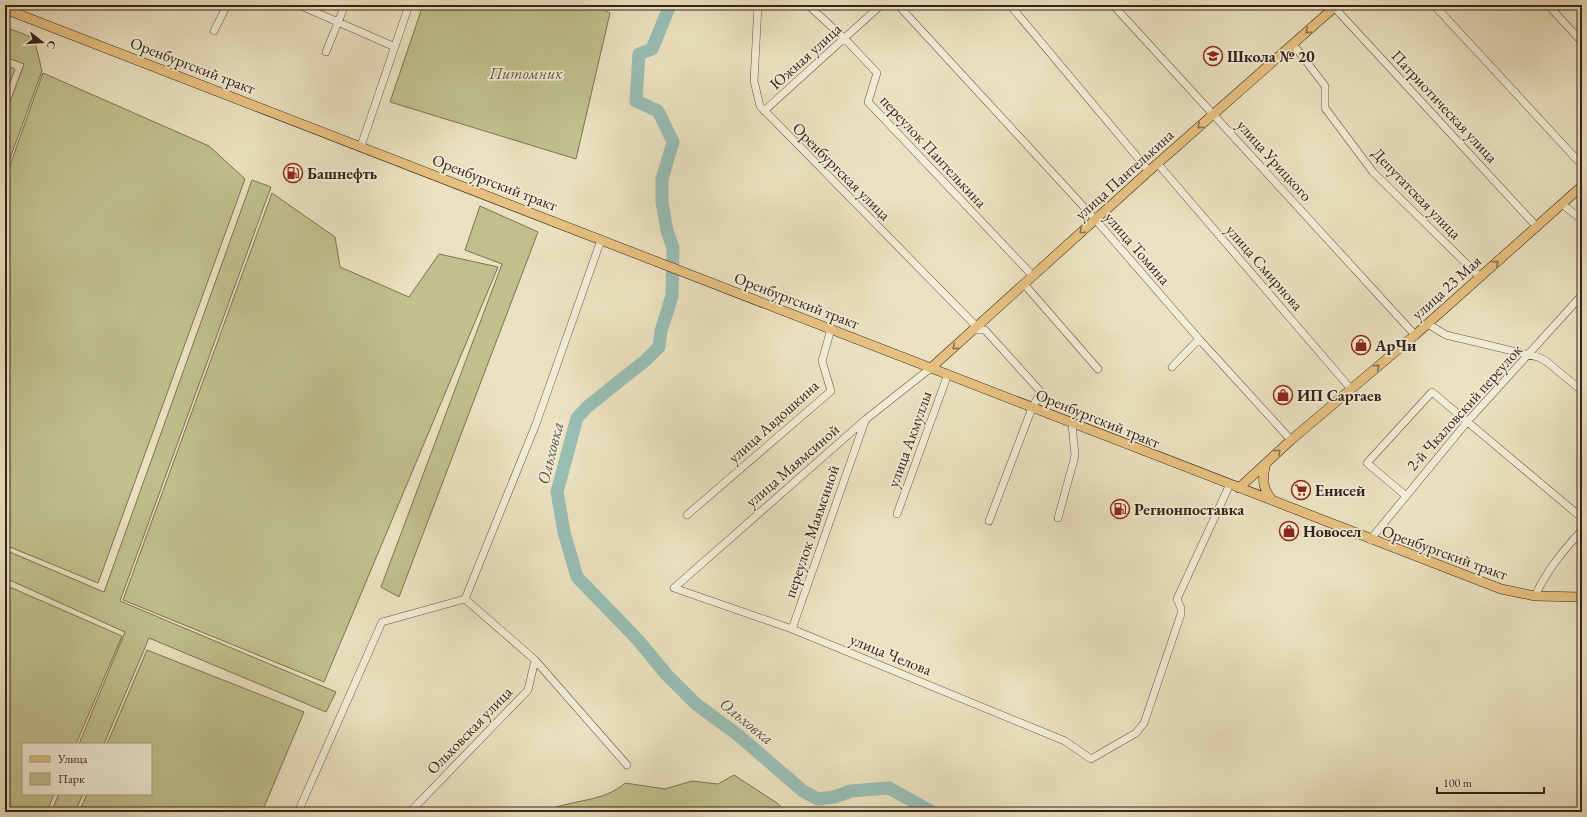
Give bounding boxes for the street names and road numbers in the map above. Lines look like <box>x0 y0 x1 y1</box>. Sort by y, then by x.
street label: Южная улица <box>765 18 846 94</box>
street label: Оренбургский тракт <box>127 32 259 99</box>
street label: Патриотическая улица <box>1387 45 1503 168</box>
street label: переулок Пантелькина <box>876 90 992 213</box>
street label: улица Урицкого <box>1232 115 1317 206</box>
street label: Оренбургская улица <box>788 118 896 226</box>
street label: улица Пантелькина <box>1070 124 1179 224</box>
street label: Депутатская улица <box>1367 143 1466 244</box>
street label: Оренбургский тракт <box>429 149 561 216</box>
street label: улица Томина <box>1100 207 1176 290</box>
street label: улица Смирнова <box>1221 220 1308 315</box>
street label: улица 23 Мая <box>1407 251 1486 324</box>
street label: Оренбургский тракт <box>731 267 863 334</box>
street label: 2-й Чкаловский переулок <box>1402 339 1527 475</box>
street label: улица Авдошкина <box>723 375 824 468</box>
street label: Оренбургский тракт <box>1033 384 1164 453</box>
street label: улица Акмуллы <box>882 388 937 490</box>
street label: улица Маямсиной <box>741 419 844 512</box>
street label: переулок Маямсиной <box>779 462 844 600</box>
street label: Оренбургский тракт <box>1379 520 1511 585</box>
street label: улица Челова <box>847 629 935 681</box>
street label: Ольховская улица <box>422 681 517 779</box>

